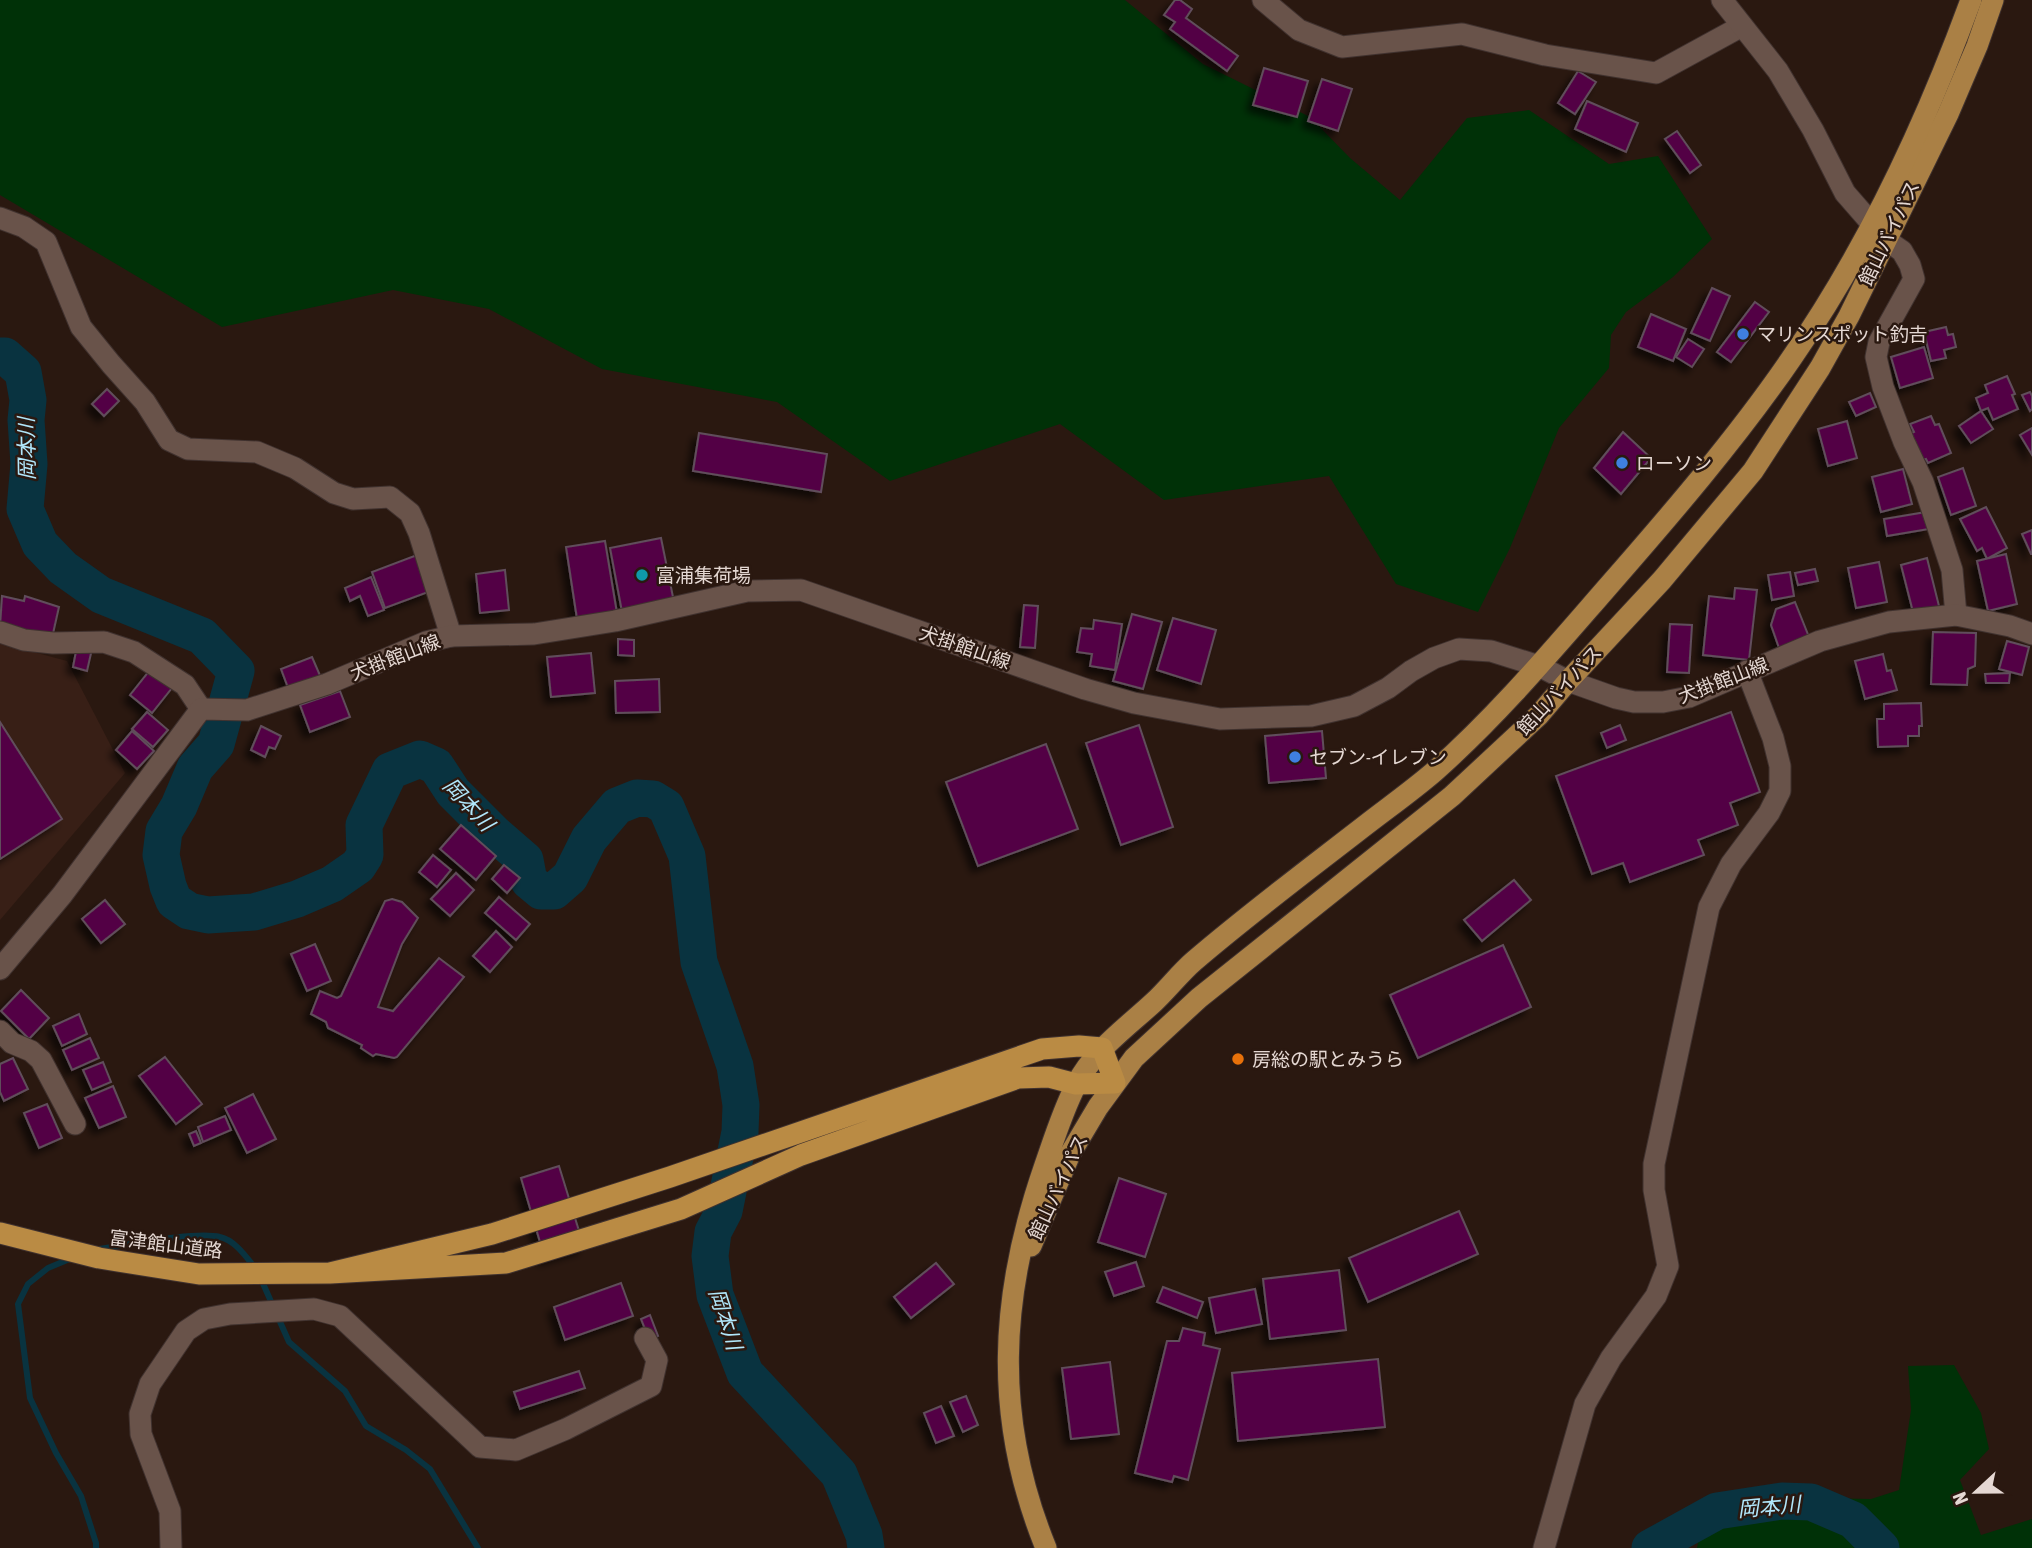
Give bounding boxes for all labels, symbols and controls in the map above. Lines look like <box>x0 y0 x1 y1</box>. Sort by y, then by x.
street label: 館山バイパス <box>1854 177 1924 289</box>
place label: マリンスポット釣𠮷 <box>1757 323 1928 345</box>
marker: マリンスポット釣𠮷 <box>1735 326 1751 342</box>
water label: 岡本川 <box>13 415 39 481</box>
place label: ローソン <box>1636 452 1712 474</box>
marker: ローソン <box>1614 455 1630 471</box>
place label: 富浦集荷場 <box>656 564 751 586</box>
marker: 富浦集荷場 <box>634 567 650 583</box>
street label: 犬掛館山線 <box>916 621 1014 673</box>
street label: 犬掛館山線 <box>347 630 443 684</box>
street label: 館山バイパス <box>1512 641 1606 739</box>
street label: 犬掛館山線 <box>1675 653 1771 707</box>
place label: セブン-イレブン <box>1309 746 1447 768</box>
marker: セブン-イレブン <box>1287 749 1303 765</box>
water label: 岡本川 <box>439 773 501 837</box>
place label: 房総の駅とみうら <box>1252 1048 1404 1070</box>
marker: 房総の駅とみうら <box>1230 1051 1246 1067</box>
street label: 館山バイパス <box>1024 1131 1092 1243</box>
street label: 富津館山道路 <box>108 1226 224 1262</box>
water label: 岡本川 <box>705 1285 748 1355</box>
north arrow <box>1941 1457 2011 1527</box>
text: N <box>1948 1489 1973 1508</box>
water label: 岡本川 <box>1737 1491 1803 1521</box>

